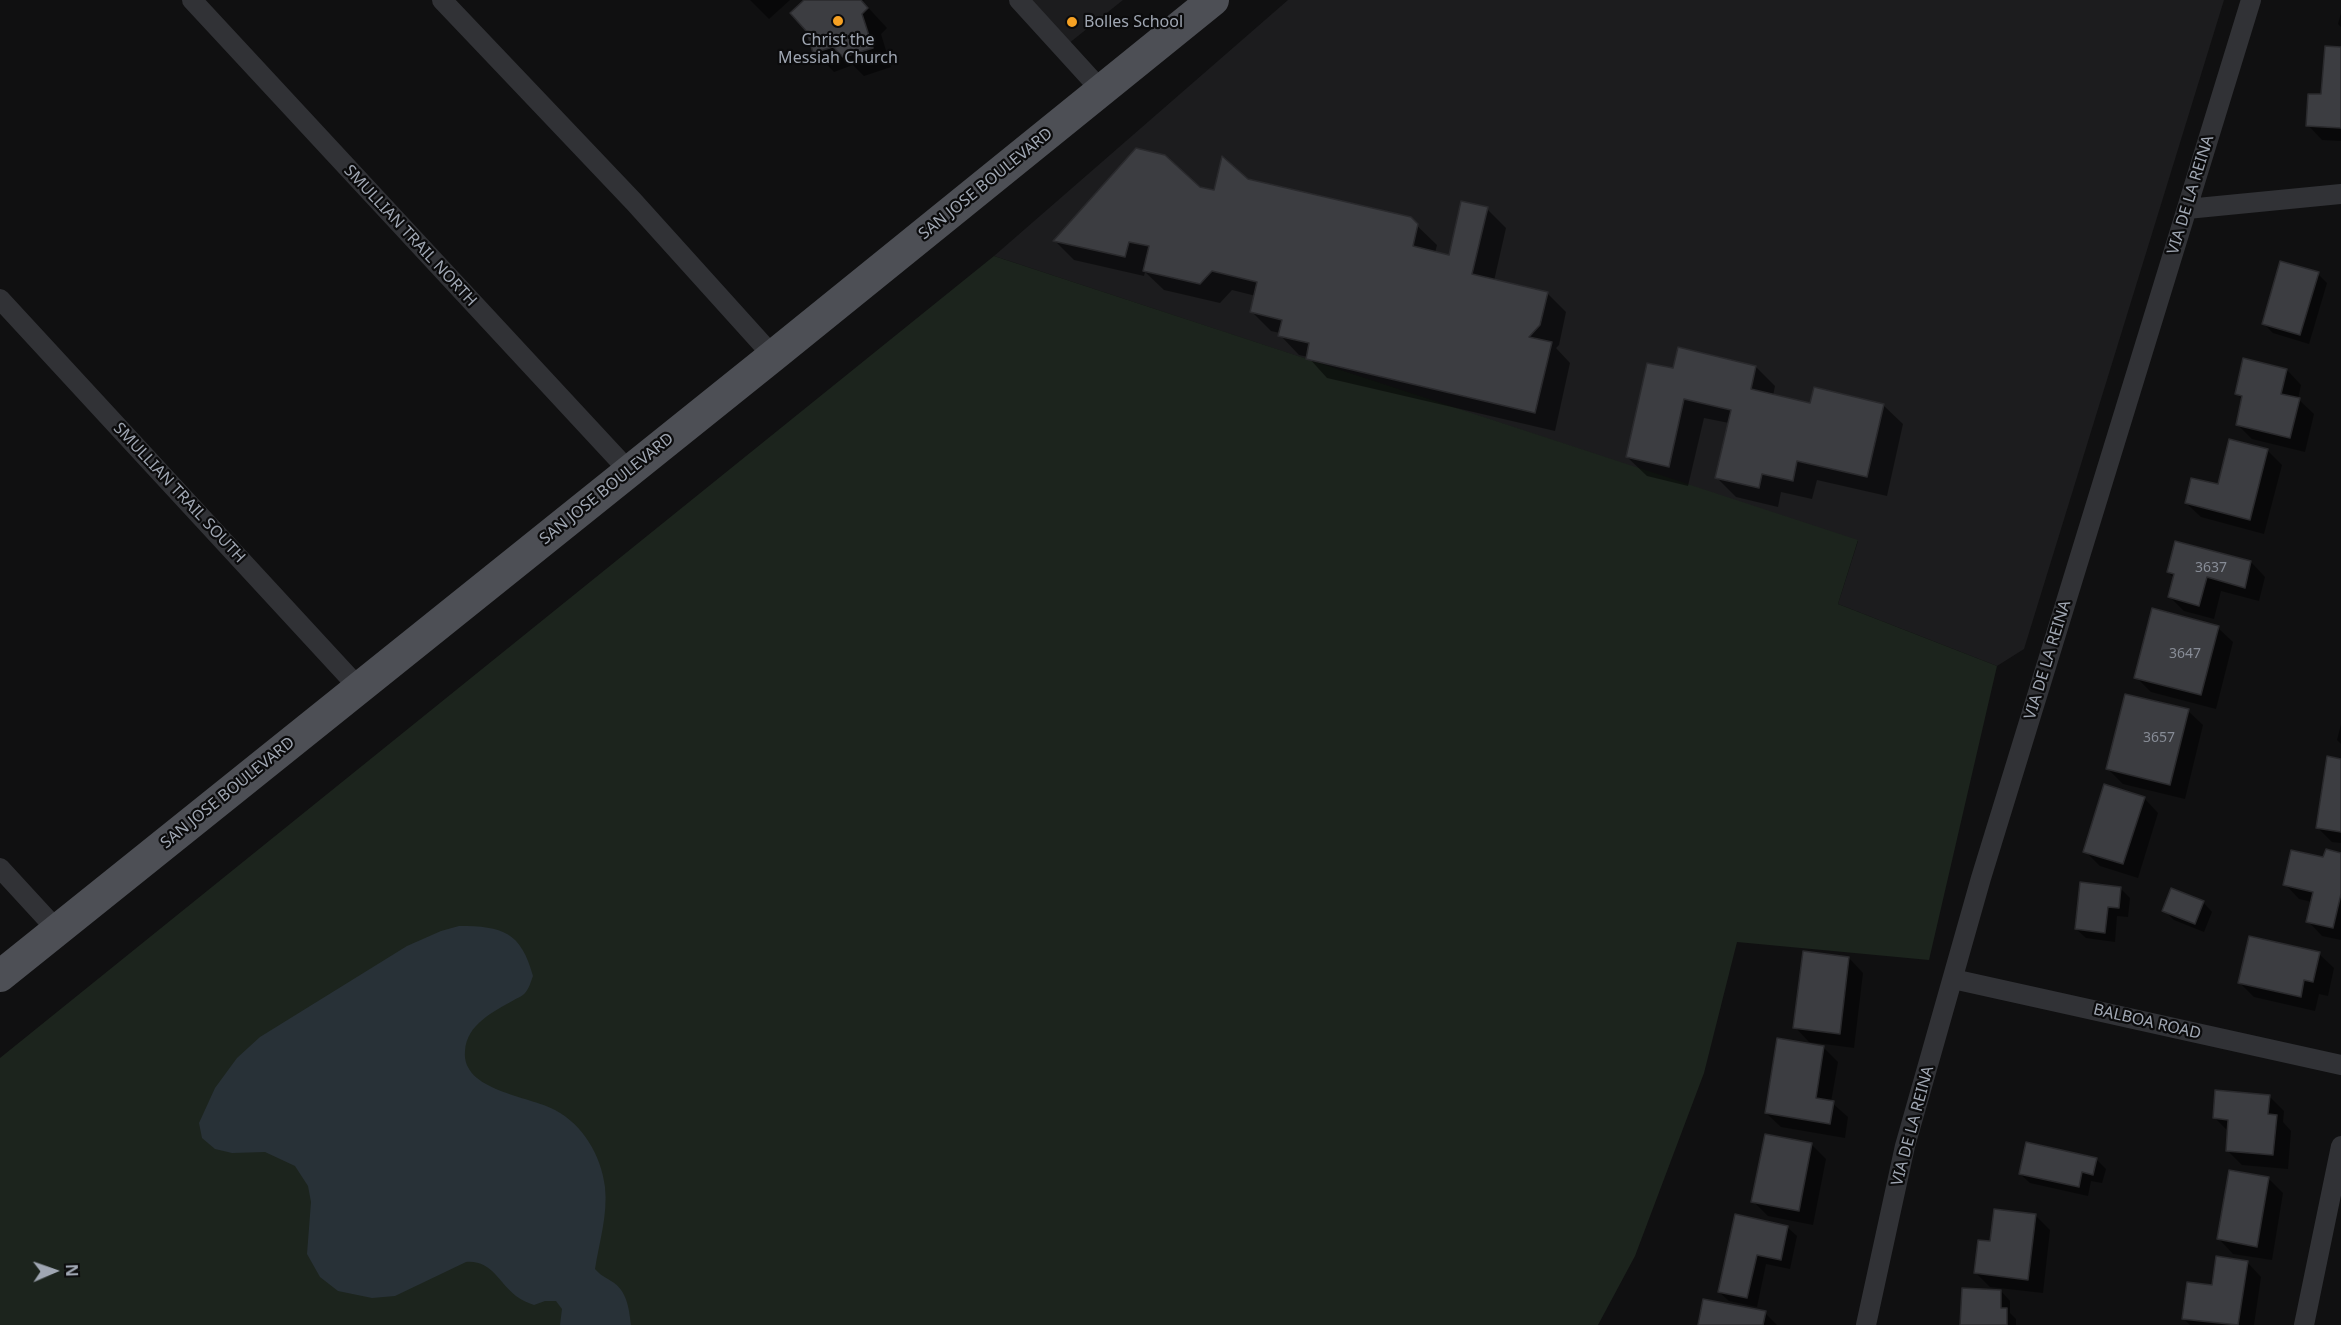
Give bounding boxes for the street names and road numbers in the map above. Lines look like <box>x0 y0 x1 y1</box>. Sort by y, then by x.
street label: SAN JOSE BOULEVARD <box>915 124 1057 244</box>
street label: VIA DE LA REINA <box>2164 133 2218 257</box>
street label: SMULLIAN TRAIL NORTH <box>340 161 480 311</box>
street label: SMULLIAN TRAIL SOUTH <box>109 419 249 567</box>
street label: SAN JOSE BOULEVARD <box>536 429 678 549</box>
street label: VIA DE LA REINA <box>2021 598 2075 722</box>
street label: SAN JOSE BOULEVARD <box>157 733 299 853</box>
street label: BALBOA ROAD <box>2091 1000 2203 1044</box>
street label: VIA DE LA REINA <box>1888 1064 1938 1188</box>

